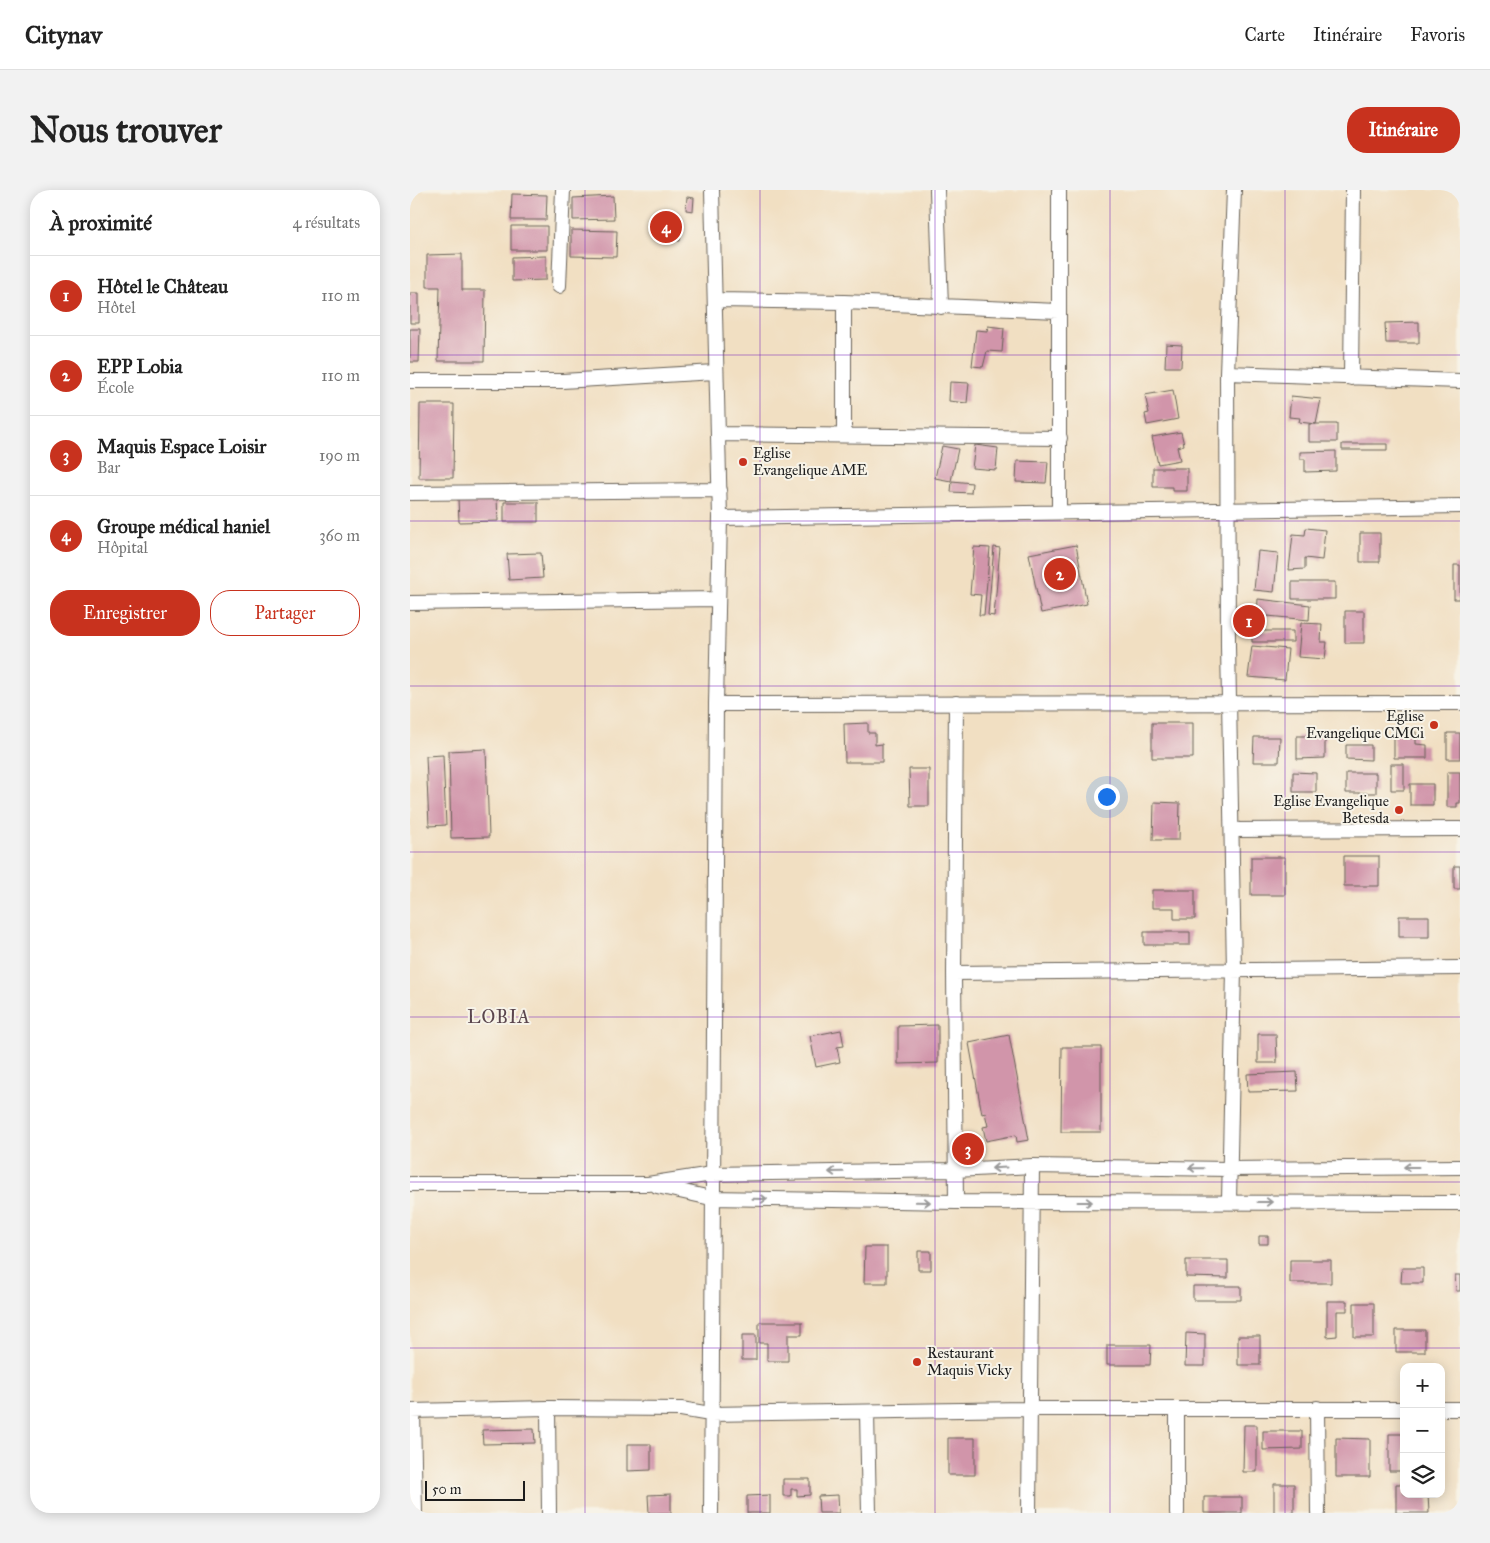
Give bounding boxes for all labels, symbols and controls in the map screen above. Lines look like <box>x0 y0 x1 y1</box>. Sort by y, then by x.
text: Citynav <box>25 20 102 50</box>
text: Carte <box>1245 24 1285 46</box>
text: Itinéraire <box>1313 24 1382 46</box>
text: Favoris <box>1410 24 1465 46</box>
button: Itinéraire <box>1347 107 1460 153</box>
text: Nous trouver <box>30 109 222 152</box>
pin: 4 <box>650 208 682 246</box>
text: À proximité <box>50 210 152 236</box>
text: 4 résultats <box>293 213 360 232</box>
text: Hôtel le Château <box>97 275 228 298</box>
text: 1 <box>63 286 69 305</box>
text: 110 m <box>321 286 360 305</box>
text: Hôtel <box>97 298 135 317</box>
text: EPP Lobia <box>97 355 183 378</box>
text: 2 <box>62 366 70 385</box>
text: 110 m <box>321 366 360 385</box>
text: École <box>97 378 134 397</box>
text: Maquis Espace Loisir <box>97 435 266 458</box>
place label: Eglise Evangelique AME <box>753 444 868 480</box>
text: 3 <box>63 446 69 465</box>
text: 190 m <box>319 446 360 465</box>
marker: Eglise Evangelique AME <box>737 456 749 468</box>
text: Bar <box>97 458 120 477</box>
text: Groupe médical haniel <box>97 515 270 538</box>
text: 4 <box>62 526 70 545</box>
text: 360 m <box>319 526 360 545</box>
text: Hôpital <box>97 538 148 557</box>
pin: 2 <box>1044 555 1076 593</box>
button: Enregistrer <box>50 590 200 636</box>
button: Partager <box>210 590 360 636</box>
pin: 1 <box>1233 602 1265 640</box>
place label: Eglise Evangelique CMCi <box>1306 707 1424 743</box>
marker: Eglise Evangelique CMCi <box>1428 719 1440 731</box>
your location <box>1094 784 1120 810</box>
place label: Eglise Evangelique Betesda <box>1273 792 1390 827</box>
marker: Eglise Evangelique Betesda <box>1393 804 1405 816</box>
district label: LOBIA <box>467 1006 531 1028</box>
pin: 3 <box>952 1130 984 1168</box>
one-way arrow <box>991 1163 1007 1172</box>
one-way arrow <box>1404 1163 1420 1172</box>
one-way arrow <box>1189 1164 1205 1173</box>
one-way arrow <box>829 1167 845 1177</box>
one-way arrow <box>752 1194 768 1204</box>
one-way arrow <box>914 1197 930 1207</box>
one-way arrow <box>1076 1197 1093 1207</box>
one-way arrow <box>1256 1197 1273 1207</box>
place label: Restaurant Maquis Vicky <box>927 1344 1013 1380</box>
marker: Restaurant Maquis Vicky <box>911 1356 923 1368</box>
map controls <box>1400 1363 1445 1498</box>
button: + <box>1400 1363 1445 1408</box>
button: − <box>1400 1408 1445 1453</box>
button: layers <box>1400 1453 1445 1498</box>
scale bar <box>425 1478 525 1501</box>
text: 50 m <box>432 1481 461 1498</box>

